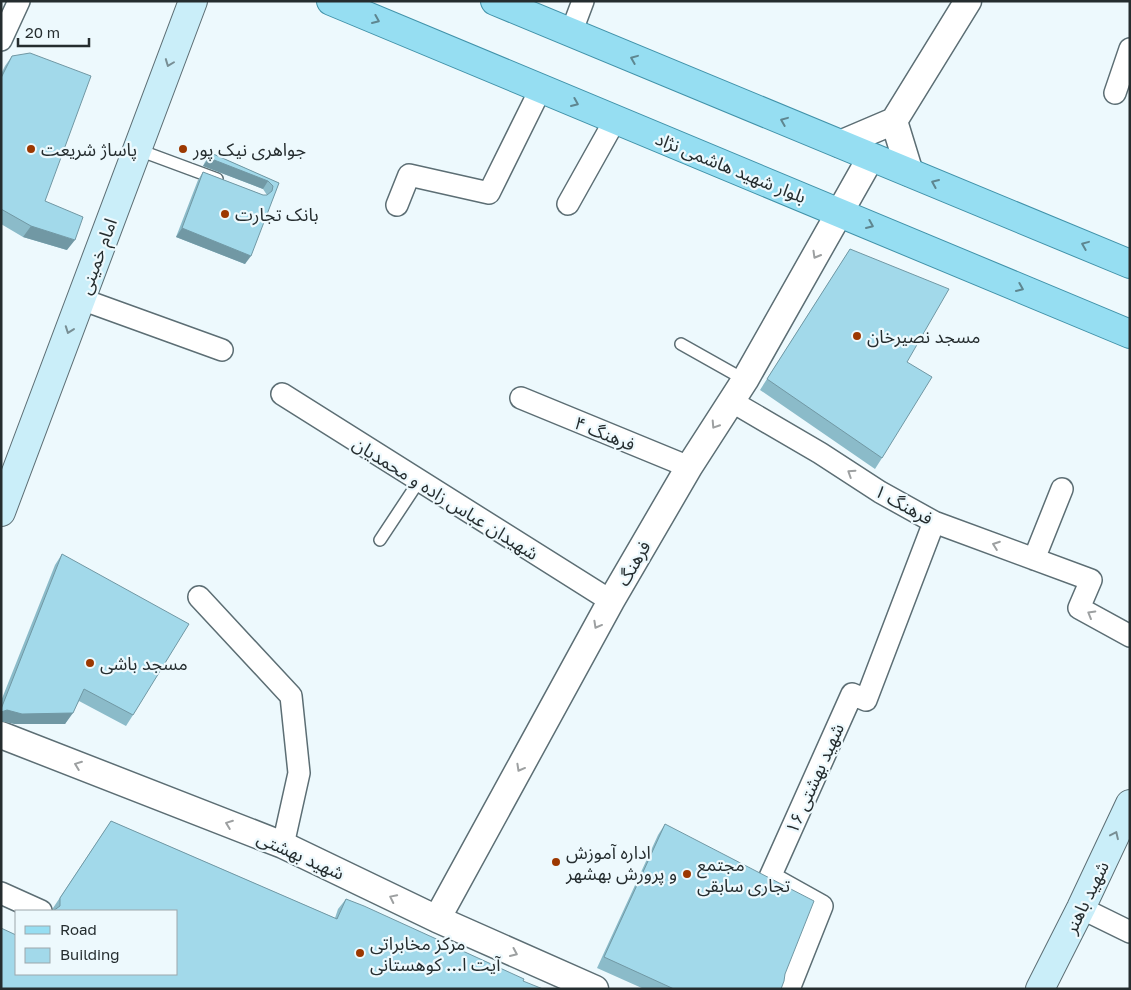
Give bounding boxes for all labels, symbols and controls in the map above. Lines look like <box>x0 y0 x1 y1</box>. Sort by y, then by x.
one-way arrow <box>371 14 380 24</box>
scale bar <box>18 15 89 47</box>
text: 20 m <box>25 23 60 41</box>
one-way arrow <box>630 55 639 65</box>
one-way arrow <box>165 58 175 67</box>
one-way arrow <box>570 97 578 107</box>
one-way arrow <box>780 117 789 127</box>
street label: بلوار شهید هاشمی نژاد <box>652 127 809 208</box>
place label: پاساژ شریعت <box>41 138 137 161</box>
place label: جواهری نیک پور <box>192 138 306 161</box>
marker: پاساژ شریعت <box>25 143 37 155</box>
marker: جواهری نیک پور <box>177 143 189 155</box>
one-way arrow <box>931 179 939 189</box>
place label: بانک تجارت <box>235 203 319 226</box>
marker: بانک تجارت <box>219 208 231 220</box>
street label: امام خمینی <box>73 215 125 298</box>
one-way arrow <box>865 219 874 230</box>
one-way arrow <box>1081 241 1090 252</box>
one-way arrow <box>812 250 822 259</box>
one-way arrow <box>1015 282 1024 293</box>
one-way arrow <box>65 325 75 334</box>
place label: مسجد نصیرخان <box>867 325 981 348</box>
marker: مسجد نصیرخان <box>851 330 863 342</box>
street label: فرهنگ ۴ <box>571 411 638 456</box>
one-way arrow <box>712 419 721 429</box>
street label: شهیدان عباس زاده و محمدیان <box>349 432 543 565</box>
one-way arrow <box>848 470 857 480</box>
street label: فرهنگ ۱ <box>870 479 937 530</box>
street label: فرهنگ <box>611 536 656 590</box>
one-way arrow <box>992 541 1001 551</box>
one-way arrow <box>1088 611 1097 621</box>
one-way arrow <box>594 620 604 629</box>
place label: مسجد باشی <box>100 652 188 675</box>
marker: مسجد باشی <box>84 657 96 669</box>
street label: شهید بهشتی ۱۶ <box>780 719 849 837</box>
one-way arrow <box>74 761 83 771</box>
one-way arrow <box>516 763 526 772</box>
one-way arrow <box>225 820 234 830</box>
street label: شهید بهشتی <box>254 826 348 885</box>
one-way arrow <box>1109 831 1120 840</box>
place label: اداره آموزش و پرورش بهشهر <box>565 841 677 885</box>
place label: مجتمع تجاری سابقی <box>697 853 790 897</box>
marker: اداره آموزش و پرورش بهشهر <box>550 856 562 868</box>
street label: شهید باهنر <box>1059 857 1114 938</box>
marker: مجتمع تجاری سابقی <box>681 868 693 880</box>
one-way arrow <box>389 894 398 905</box>
legend <box>15 910 178 975</box>
text: Road <box>60 920 97 938</box>
place label: مرکز مخابراتی آیت ا... کوهستانی <box>370 932 501 976</box>
text: Building <box>60 945 120 963</box>
marker: مرکز مخابراتی آیت ا... کوهستانی <box>354 947 366 959</box>
one-way arrow <box>509 947 518 958</box>

